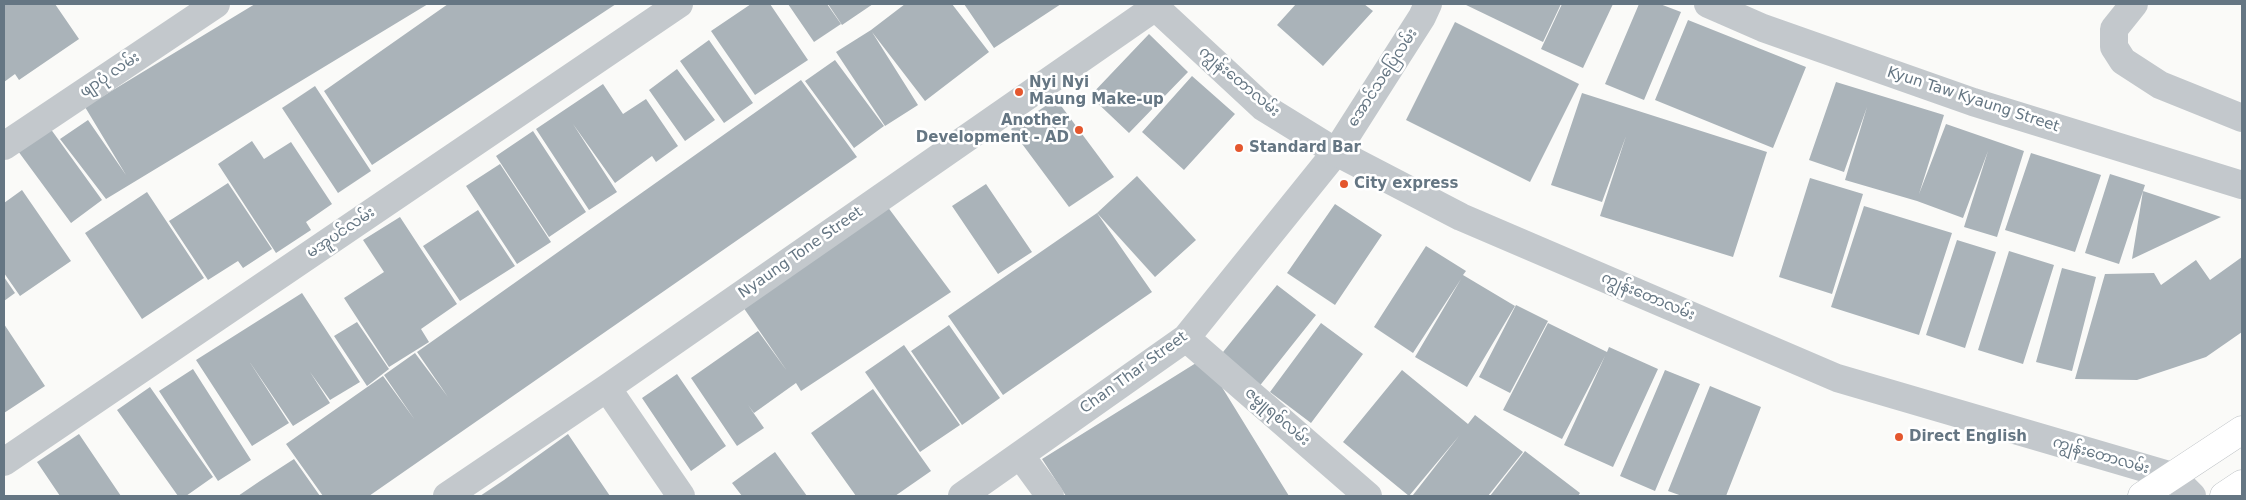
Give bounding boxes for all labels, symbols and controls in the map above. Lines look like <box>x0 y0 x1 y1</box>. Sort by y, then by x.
street label: အောင်သပြေလမ်း <box>1344 25 1422 131</box>
street label: ကျွန်းတောလမ်း <box>1195 43 1283 121</box>
street label: ဖျာပုံ လမ်း <box>77 49 143 101</box>
street label: Kyun Taw Kyaung Street <box>1885 64 2061 136</box>
place label: Nyi Nyi Maung Make-up <box>1029 74 1164 109</box>
marker: Nyi Nyi Maung Make-up <box>1013 86 1025 98</box>
place label: Another Development - AD <box>916 112 1069 147</box>
marker: Another Development - AD <box>1073 124 1085 136</box>
place label: Standard Bar <box>1249 139 1361 157</box>
marker: Standard Bar <box>1233 142 1245 154</box>
place label: City express <box>1354 175 1458 193</box>
marker: City express <box>1338 178 1350 190</box>
street label: Nyaung Tone Street <box>735 203 867 303</box>
street label: မအူပင်လမ်း <box>304 204 378 262</box>
street label: ကျွန်းတောလမ်း <box>1599 269 1697 325</box>
street label: Chan Thar Street <box>1077 328 1191 418</box>
street label: ဇမ္ဗူရစ်လမ်း <box>1241 384 1313 450</box>
place label: Direct English <box>1909 428 2027 446</box>
marker: Direct English <box>1893 431 1905 443</box>
street label: ကျွန်းတောလမ်း <box>2051 434 2151 478</box>

